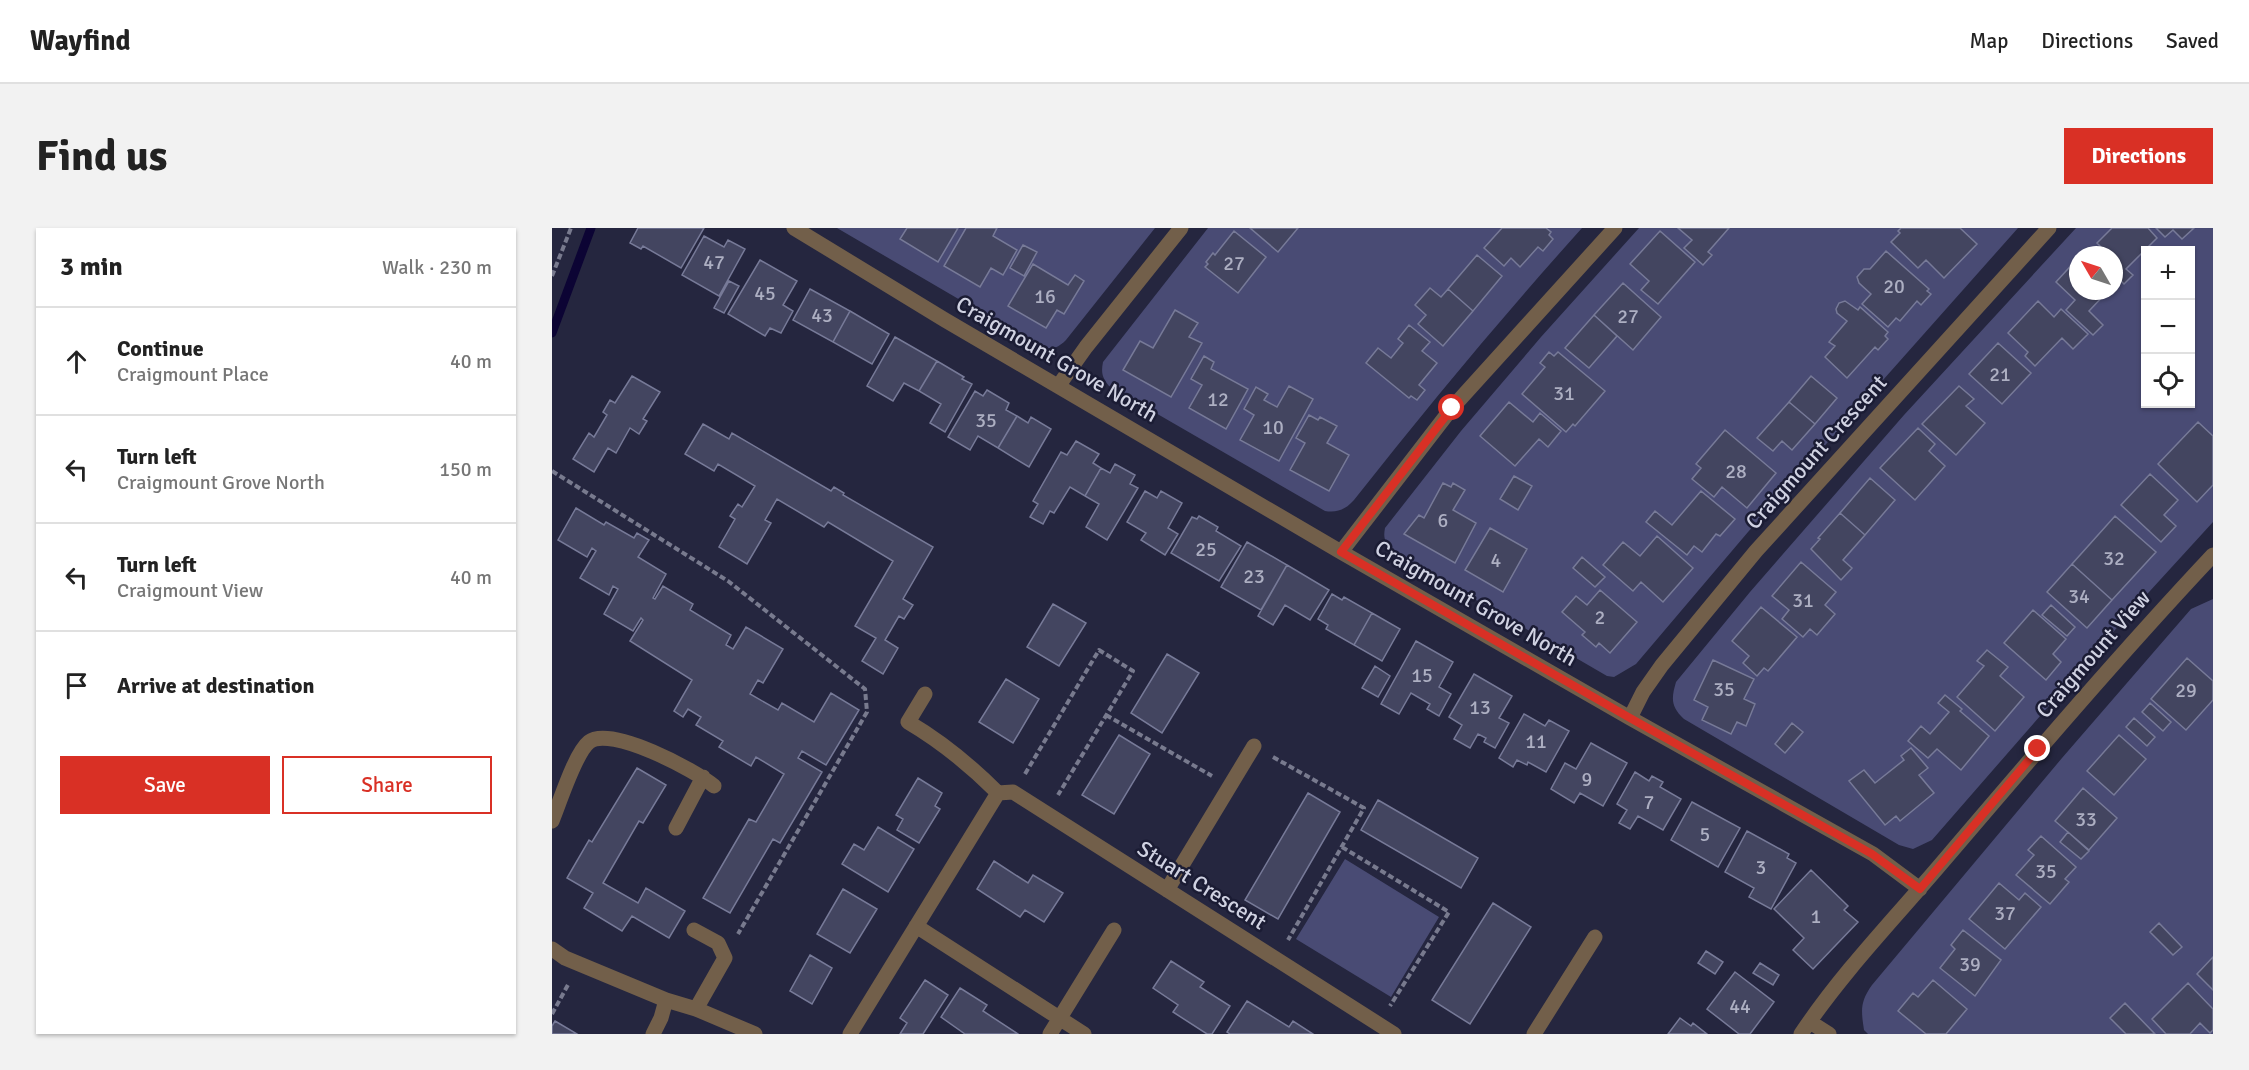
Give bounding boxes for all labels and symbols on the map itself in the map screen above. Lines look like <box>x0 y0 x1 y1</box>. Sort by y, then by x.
north arrow <box>2069 246 2123 300</box>
house number: 47 <box>703 250 725 275</box>
house number: 27 <box>1223 251 1245 276</box>
house number: 20 <box>1883 274 1905 299</box>
house number: 45 <box>754 281 776 306</box>
house number: 16 <box>1034 284 1056 309</box>
street label: Craigmount Grove North <box>951 290 1163 428</box>
house number: 43 <box>811 303 833 328</box>
house number: 27 <box>1617 304 1639 329</box>
house number: 21 <box>1989 362 2011 387</box>
street label: Craigmount Crescent <box>1740 369 1893 535</box>
house number: 31 <box>1553 381 1575 406</box>
house number: 12 <box>1207 387 1229 412</box>
route start <box>1438 394 1464 420</box>
house number: 35 <box>975 408 997 433</box>
house number: 10 <box>1262 415 1284 440</box>
house number: 28 <box>1725 459 1747 484</box>
house number: 6 <box>1438 508 1448 533</box>
street label: Craigmount Grove North <box>1370 534 1582 672</box>
house number: 25 <box>1195 537 1217 562</box>
house number: 32 <box>2103 546 2125 571</box>
house number: 4 <box>1491 548 1502 573</box>
house number: 23 <box>1243 564 1265 589</box>
street label: Craigmount View <box>2030 584 2156 724</box>
house number: 34 <box>2068 584 2090 609</box>
house number: 31 <box>1792 588 1814 613</box>
house number: 2 <box>1595 605 1605 630</box>
house number: 15 <box>1411 663 1433 688</box>
house number: 35 <box>1713 677 1735 702</box>
house number: 29 <box>2175 678 2197 703</box>
house number: 13 <box>1469 695 1491 720</box>
house number: 11 <box>1525 729 1547 754</box>
route end <box>2024 735 2050 761</box>
house number: 9 <box>1582 767 1592 792</box>
house number: 7 <box>1644 790 1654 815</box>
house number: 33 <box>2075 807 2097 832</box>
house number: 5 <box>1700 822 1710 847</box>
street label: Stuart Crescent <box>1133 835 1272 935</box>
house number: 3 <box>1756 855 1766 880</box>
house number: 35 <box>2035 859 2057 884</box>
house number: 37 <box>1994 901 2016 926</box>
house number: 1 <box>1811 904 1821 929</box>
house number: 39 <box>1959 952 1981 977</box>
house number: 44 <box>1729 994 1751 1019</box>

